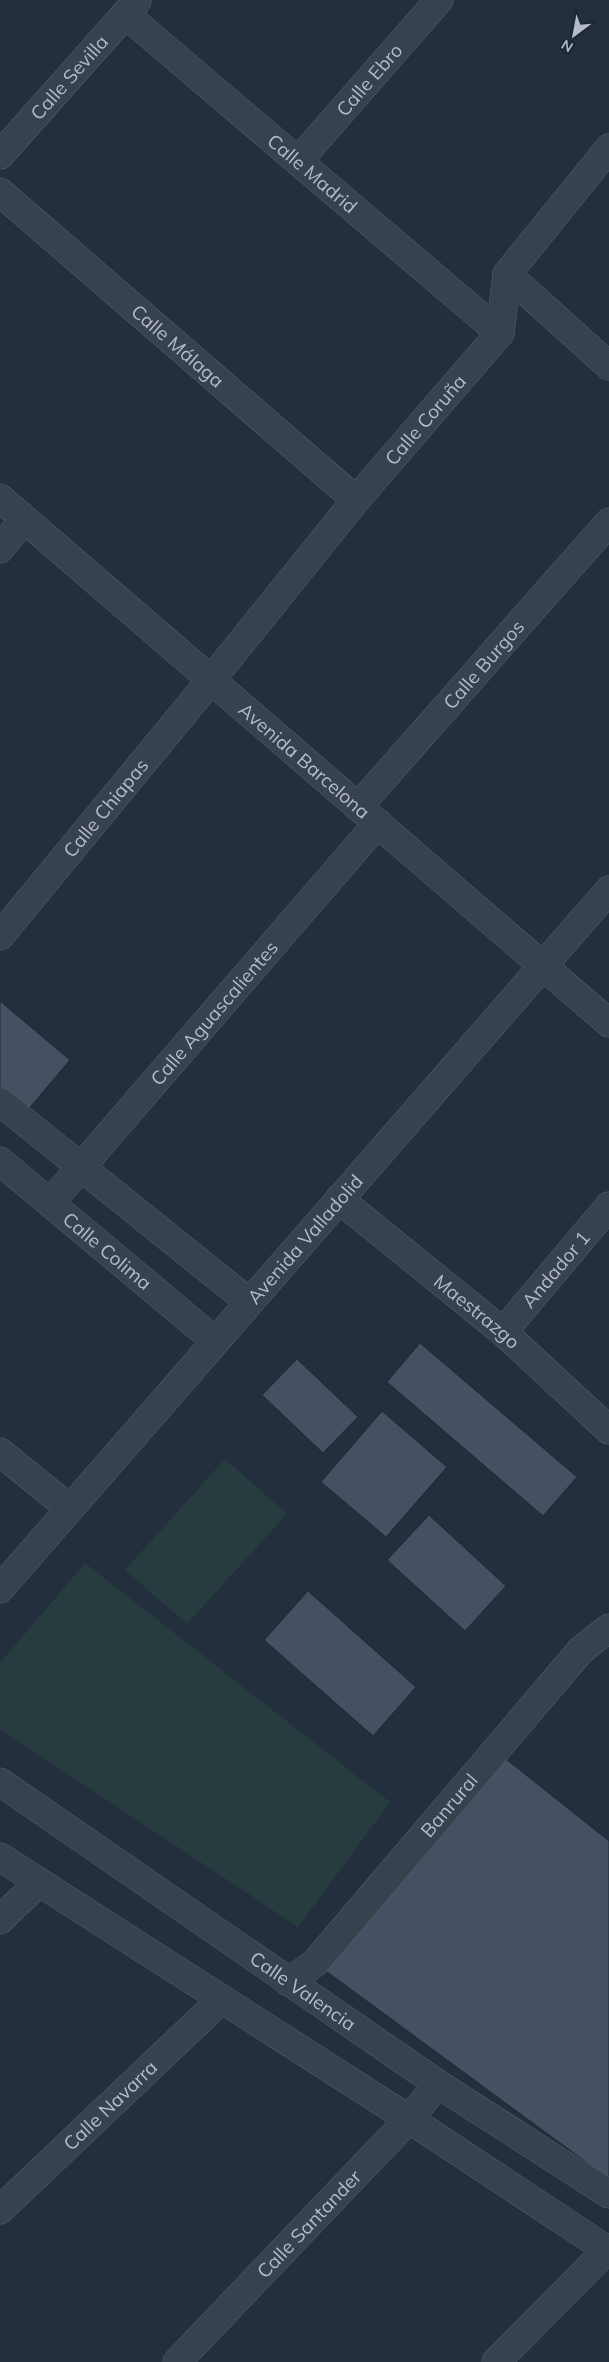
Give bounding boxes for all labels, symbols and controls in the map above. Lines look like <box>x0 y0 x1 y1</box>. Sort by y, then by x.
north arrow <box>549 10 599 60</box>
street label: Calle Sevilla <box>25 30 113 125</box>
text: N <box>558 36 576 56</box>
street label: Calle Ebro <box>331 38 407 121</box>
street label: Calle Madrid <box>263 128 362 218</box>
street label: Calle Málaga <box>126 299 229 392</box>
street label: Calle Coruña <box>380 369 471 470</box>
street label: Calle Burgos <box>438 615 529 714</box>
street label: Avenida Barcelona <box>234 697 375 824</box>
street label: Calle Chiapas <box>58 754 153 862</box>
street label: Calle Aguascalientes <box>145 936 283 1090</box>
street label: Avenida Valladolid <box>242 1169 368 1309</box>
street label: Calle Colima <box>58 1207 157 1295</box>
street label: Andador 1 <box>517 1226 595 1313</box>
street label: Maestrazgo <box>429 1269 525 1354</box>
street label: Banrural <box>415 1769 483 1842</box>
street label: Calle Valencia <box>245 1946 361 2036</box>
street label: Calle Navarra <box>58 2055 162 2155</box>
street label: Calle Santander <box>252 2165 366 2283</box>

